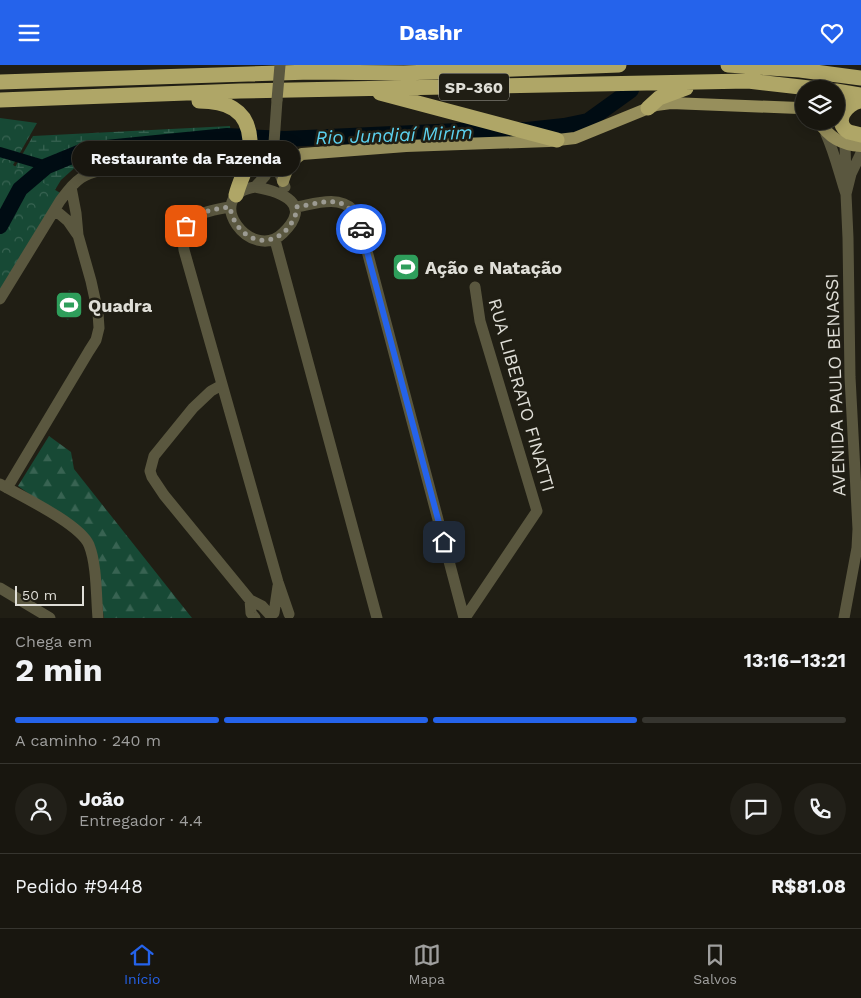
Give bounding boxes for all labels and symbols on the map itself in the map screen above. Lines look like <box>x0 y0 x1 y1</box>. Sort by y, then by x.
road number: SP-360 <box>439 73 509 101</box>
water label: Rio Jundiaí Mirim <box>315 121 473 149</box>
callout: Restaurante da Fazenda <box>72 141 300 176</box>
courier <box>336 204 386 254</box>
pin <box>165 205 207 247</box>
sports icon: Ação e Natação <box>391 252 421 282</box>
place label: Ação e Natação <box>425 257 562 278</box>
street label: AVENIDA PAULO BENASSI <box>821 273 849 497</box>
sports icon: Quadra <box>54 290 84 320</box>
place label: Quadra <box>88 295 153 316</box>
street label: RUA LIBERATO FINATTI <box>484 296 560 494</box>
pin <box>423 521 465 563</box>
scale bar <box>15 583 84 606</box>

